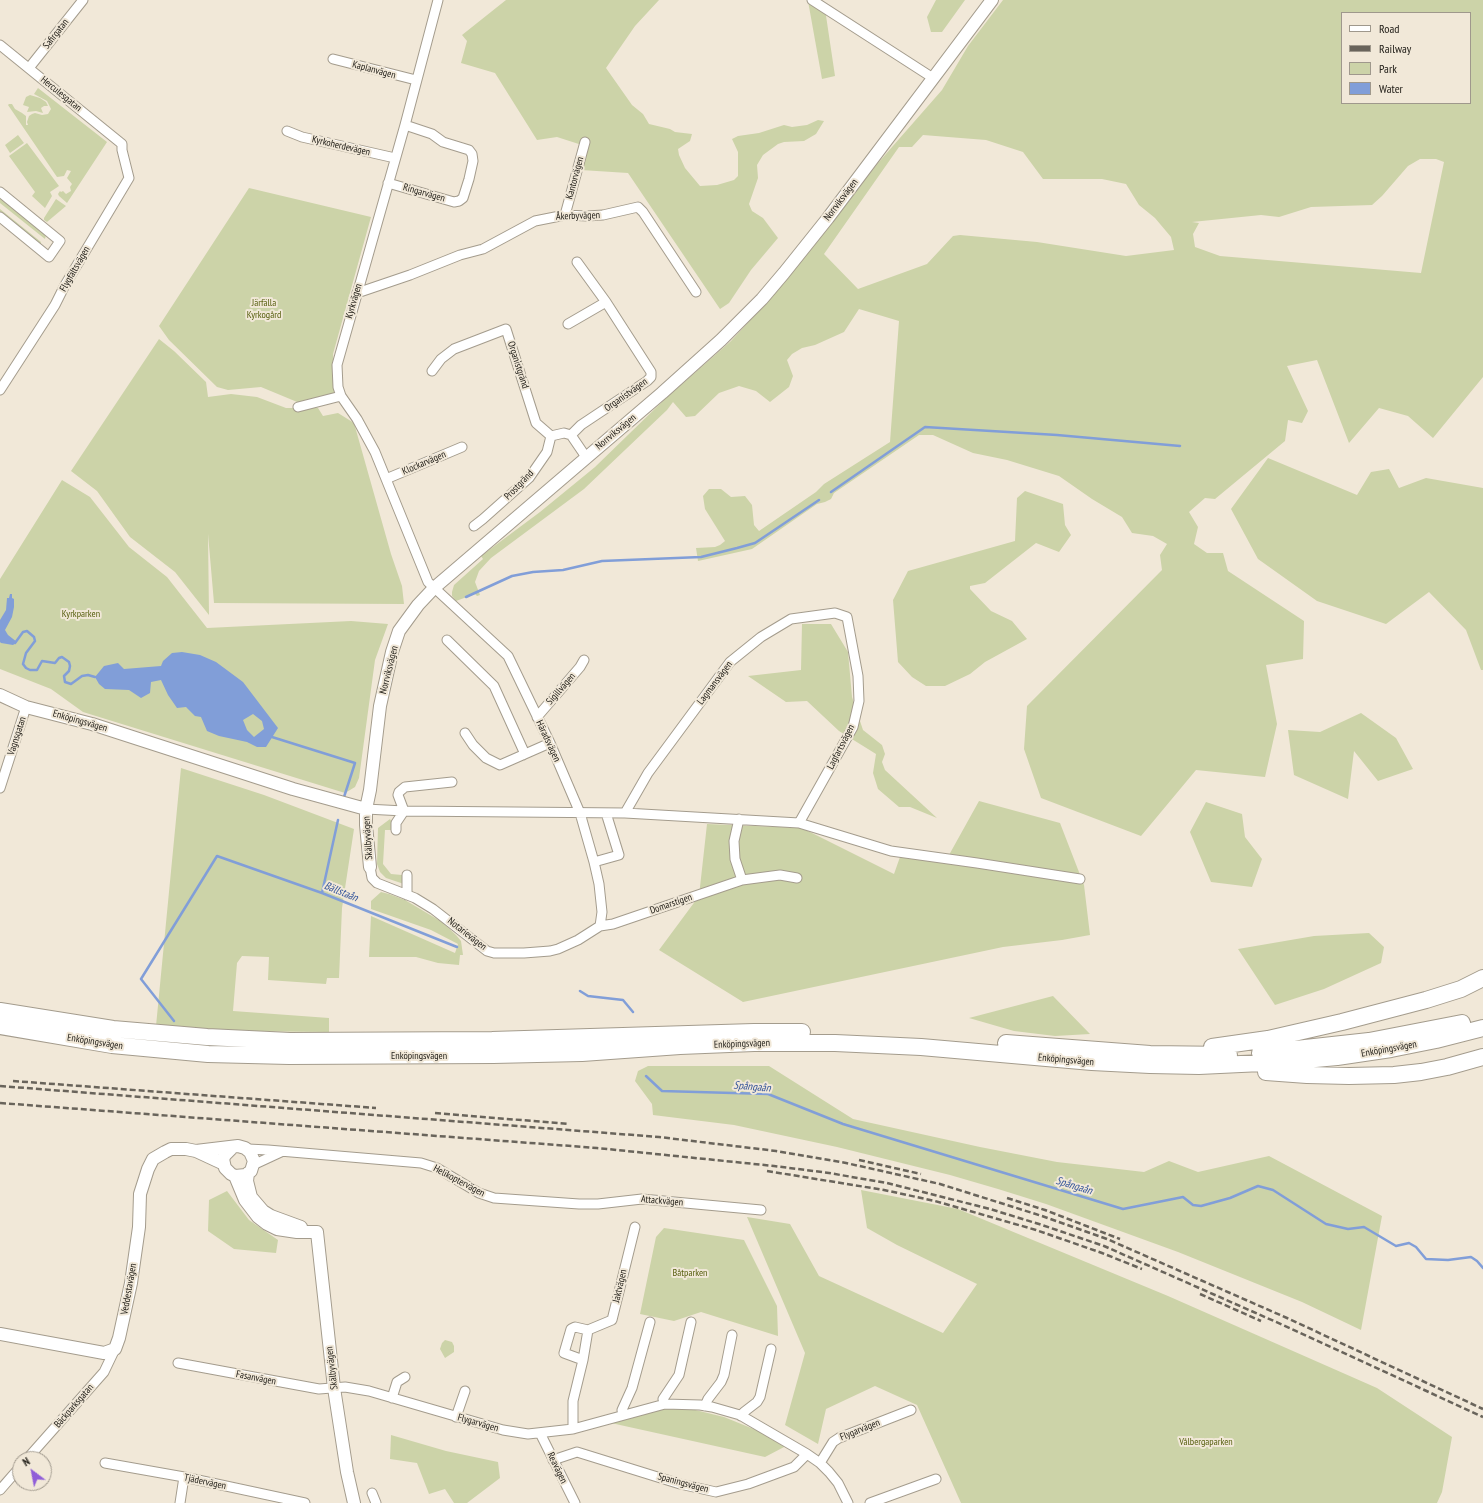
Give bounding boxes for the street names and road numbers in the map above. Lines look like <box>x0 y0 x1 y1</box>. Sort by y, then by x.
street label: Safirgatan <box>41 17 71 51</box>
street label: Kaplanvägen <box>351 58 397 82</box>
street label: Herculesgatan <box>38 74 84 114</box>
street label: Kyrkoherdevägen <box>311 133 371 159</box>
street label: Kantorvägen <box>564 155 586 201</box>
street label: Norrviksvägen <box>821 177 861 223</box>
street label: Ringarvägen <box>402 181 446 205</box>
street label: Åkerbyvägen <box>556 209 600 223</box>
street label: Flygfältsvägen <box>57 244 93 294</box>
street label: Kyrkvägen <box>343 282 365 320</box>
street label: Organistgränd <box>505 340 531 390</box>
street label: Organistvägen <box>602 376 650 414</box>
street label: Norrviksvägen <box>593 412 639 452</box>
street label: Klockarvägen <box>400 448 448 478</box>
street label: Prostgränd <box>502 467 536 503</box>
street label: Norrviksvägen <box>377 645 401 695</box>
street label: Lagmansvägen <box>695 659 735 707</box>
street label: Sigillvägen <box>544 671 578 707</box>
street label: Enköpingsvägen <box>51 707 109 735</box>
street label: Vagnsgatan <box>5 715 29 757</box>
street label: Häradsvägen <box>533 718 563 764</box>
street label: Lagfartsvägen <box>825 723 857 771</box>
street label: Skälbyvägen <box>361 816 375 860</box>
street label: Domarstigen <box>648 891 694 917</box>
street label: Notarievägen <box>445 915 489 953</box>
street label: Enköpingsvägen <box>66 1032 124 1052</box>
street label: Enköpingsvägen <box>714 1037 770 1051</box>
street label: Enköpingsvägen <box>1360 1038 1418 1060</box>
street label: Enköpingsvägen <box>391 1050 447 1062</box>
street label: Enköpingsvägen <box>1038 1052 1094 1068</box>
street label: Helikoptervägen <box>431 1162 487 1200</box>
street label: Attackvägen <box>640 1193 684 1209</box>
street label: Veddestavägen <box>119 1262 139 1316</box>
street label: Jaktvägen <box>610 1268 630 1304</box>
street label: Skälbyvägen <box>323 1346 341 1390</box>
street label: Fasanvägen <box>235 1368 277 1388</box>
street label: Bäckparksgatan <box>52 1382 96 1430</box>
street label: Flygarvägen <box>456 1411 500 1435</box>
street label: Flygarvägen <box>838 1417 882 1443</box>
street label: Reavägen <box>544 1450 570 1486</box>
street label: Spaningsvägen <box>656 1470 710 1496</box>
street label: Tjädervägen <box>183 1472 227 1492</box>

